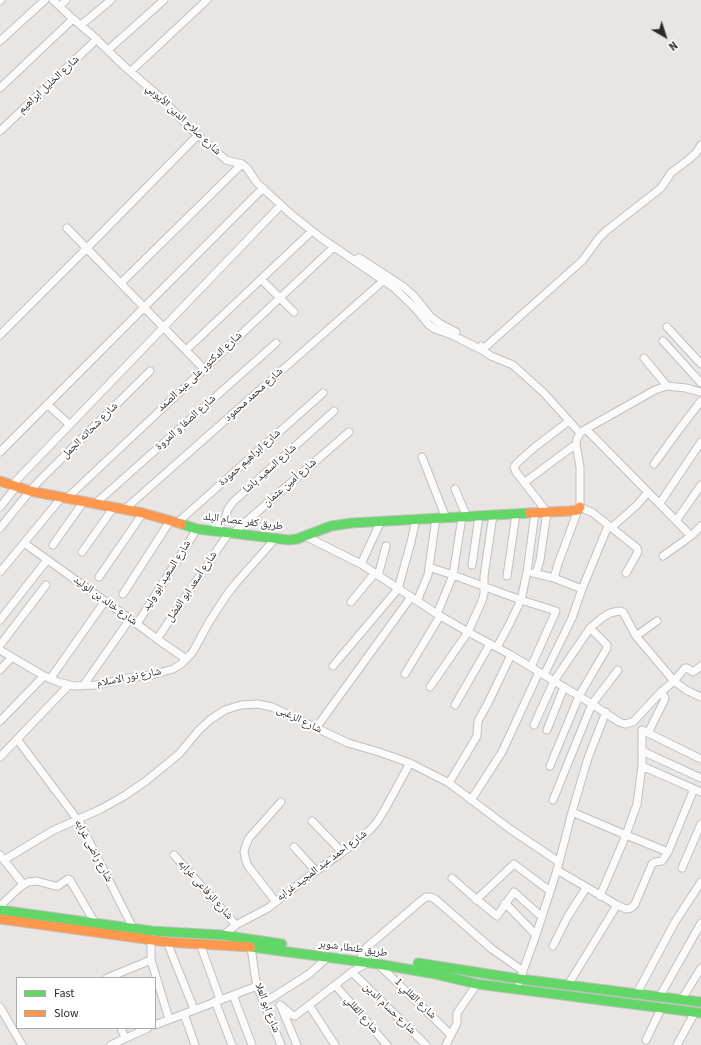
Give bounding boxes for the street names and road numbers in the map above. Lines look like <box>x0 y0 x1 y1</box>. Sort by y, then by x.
street label: شارع الخليل ابراهيم <box>16 53 82 117</box>
street label: شارع صلاح الدين الأيوبي <box>143 82 223 158</box>
street label: شارع الدكتور على عبد الصمد <box>155 329 245 415</box>
street label: شارع محمد محمود <box>222 365 286 425</box>
street label: شارع الصفا و المروة <box>153 392 219 454</box>
street label: شارع شحاته الجمل <box>59 400 121 462</box>
street label: شارع ابراهيم حمودة <box>216 427 284 489</box>
street label: شارع السعيد باشا <box>241 442 299 496</box>
street label: شارع أمين عثمان <box>261 456 319 510</box>
street label: طريق كفر عصام البلد <box>202 511 284 533</box>
street label: شارع السعيد ابو وليد <box>140 538 194 614</box>
street label: شارع أسعد ابو الفضل <box>164 549 220 625</box>
street label: شارع خالد بن الوليد <box>70 573 140 629</box>
street label: شارع نور الاسلام <box>96 665 162 691</box>
street label: شارع الزغبى <box>274 703 324 737</box>
street label: شارع راضى غرابه <box>71 817 115 885</box>
street label: شارع احمد عبد المجيد غرابه <box>274 828 370 904</box>
street label: شارع الرفاعى غرابه <box>175 857 235 923</box>
street label: طريق طنطا, شوبر <box>318 938 388 960</box>
street label: شارع القللي 1 <box>391 976 439 1022</box>
street label: شارع ابو العلا <box>251 981 283 1035</box>
street label: شارع حسام الدين <box>360 981 418 1037</box>
street label: شارع القللي <box>341 994 381 1036</box>

